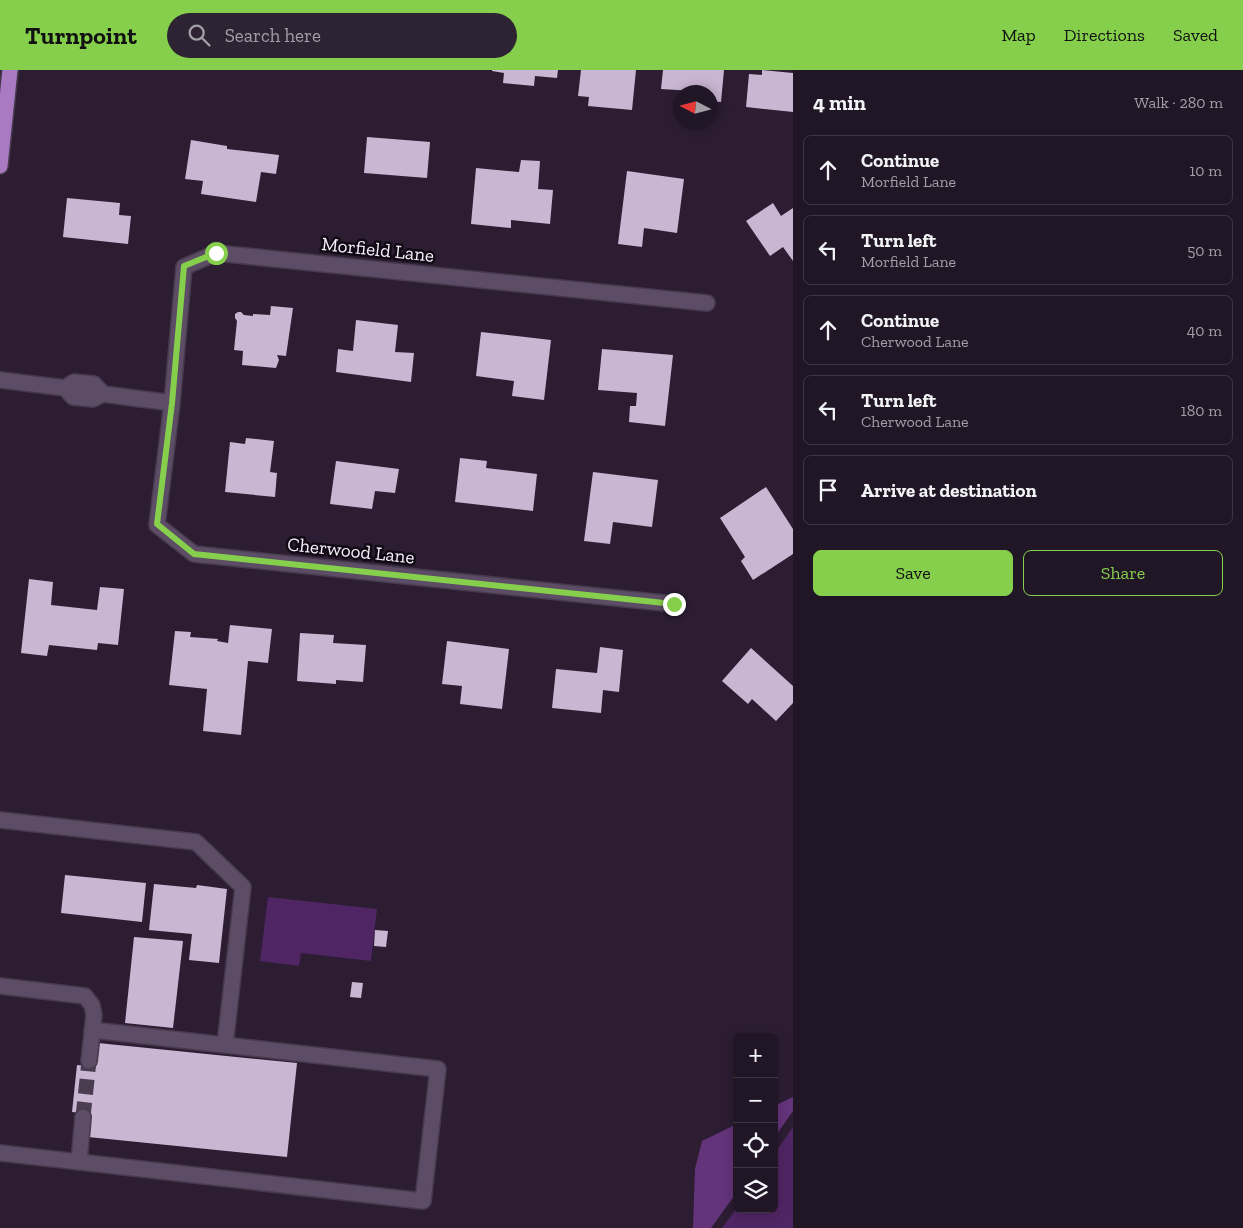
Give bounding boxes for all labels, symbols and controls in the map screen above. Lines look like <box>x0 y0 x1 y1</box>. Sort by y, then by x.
search box <box>167 13 517 58</box>
text: Turnpoint <box>25 21 137 50</box>
icon: search <box>185 21 213 49</box>
text: Search here <box>225 24 321 47</box>
text: Map <box>1001 24 1036 46</box>
text: Directions <box>1064 24 1145 46</box>
text: Saved <box>1173 24 1218 46</box>
north arrow <box>673 85 718 130</box>
text: 4 min <box>813 90 866 115</box>
text: Walk · 280 m <box>1134 93 1223 112</box>
text: Continue <box>861 149 939 172</box>
icon: ahead <box>814 156 842 184</box>
text: 10 m <box>1189 161 1222 180</box>
text: Morfield Lane <box>861 172 956 191</box>
text: Turn left <box>861 229 936 252</box>
street label: Morfield Lane <box>321 232 435 267</box>
icon: left <box>814 236 842 264</box>
text: 50 m <box>1187 241 1222 260</box>
route start <box>205 242 228 265</box>
text: Morfield Lane <box>861 252 956 271</box>
text: Continue <box>861 309 939 332</box>
icon: ahead <box>814 316 842 344</box>
text: 40 m <box>1187 321 1222 340</box>
text: Cherwood Lane <box>861 332 969 351</box>
text: Turn left <box>861 389 936 412</box>
icon: left <box>814 396 842 424</box>
text: 180 m <box>1181 401 1222 420</box>
text: Cherwood Lane <box>861 412 969 431</box>
icon: arrive <box>814 476 842 504</box>
text: Arrive at destination <box>861 479 1037 502</box>
street label: Cherwood Lane <box>286 532 416 569</box>
button: Save <box>813 550 1013 596</box>
button: Share <box>1023 550 1223 596</box>
route end <box>663 593 686 616</box>
map controls <box>733 1033 778 1213</box>
button: + <box>733 1033 778 1078</box>
button: − <box>733 1078 778 1123</box>
button: locate <box>733 1123 778 1168</box>
button: layers <box>733 1168 778 1213</box>

